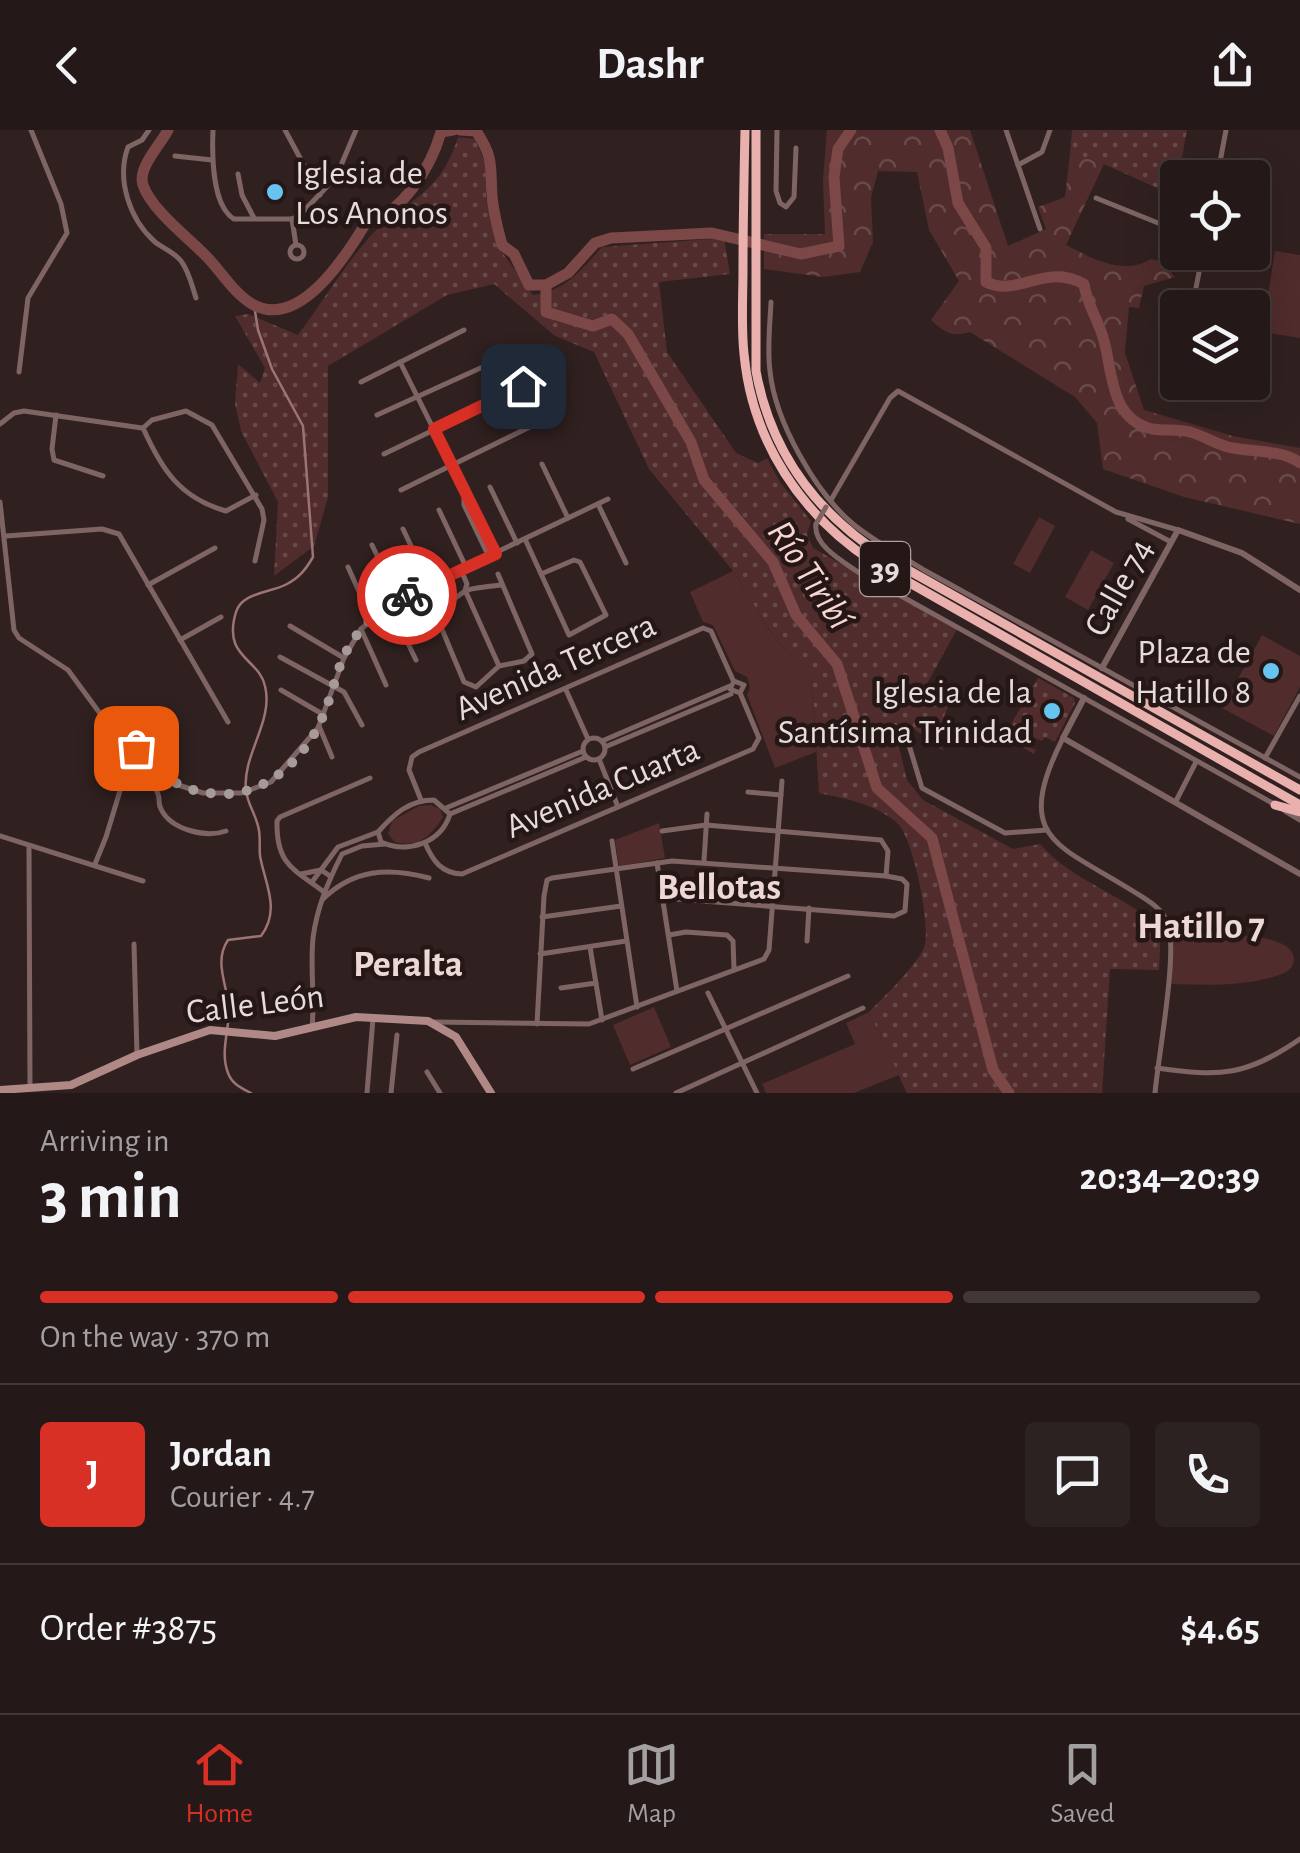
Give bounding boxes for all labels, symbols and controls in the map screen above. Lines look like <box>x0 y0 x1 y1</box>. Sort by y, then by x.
icon: back <box>40 38 95 93</box>
icon: share <box>1205 38 1260 93</box>
text: Dashr <box>596 42 704 87</box>
place label: Iglesia de Los Anonos <box>295 156 448 231</box>
map controls <box>1160 160 1270 400</box>
button: locate <box>1160 160 1270 270</box>
marker: Iglesia de Los Anonos <box>264 181 286 203</box>
button: layers <box>1160 290 1270 400</box>
pin <box>481 344 566 429</box>
icon: home <box>496 359 551 414</box>
water label: Río Tiribí <box>760 514 860 637</box>
street label: Calle 74 <box>1079 533 1160 642</box>
road number: 39 <box>860 542 910 596</box>
courier <box>357 545 457 645</box>
icon: bike <box>380 568 435 623</box>
street label: Avenida Tercera <box>450 608 661 727</box>
place label: Plaza de Hatillo 8 <box>1135 635 1251 710</box>
marker: Plaza de Hatillo 8 <box>1260 660 1282 682</box>
place label: Iglesia de la Santísima Trinidad <box>778 675 1032 750</box>
marker: Iglesia de la Santísima Trinidad <box>1041 700 1063 722</box>
pin <box>94 706 179 791</box>
icon: bag <box>109 721 164 776</box>
street label: Avenida Cuarta <box>501 732 705 845</box>
district label: Bellotas <box>657 869 781 907</box>
district label: Hatillo 7 <box>1137 908 1265 946</box>
district label: Peralta <box>353 946 463 984</box>
street label: Calle León <box>184 979 326 1030</box>
text: Arriving in <box>40 1125 169 1157</box>
text: 20:34–20:39 <box>1079 1159 1260 1197</box>
text: 3 min <box>40 1165 182 1230</box>
text: On the way · 370 m <box>40 1321 270 1353</box>
button: chat <box>1025 1422 1130 1527</box>
button: phone <box>1155 1422 1260 1527</box>
text: Jordan <box>170 1436 272 1474</box>
text: J <box>86 1455 99 1493</box>
text: Courier · 4.7 <box>170 1481 315 1513</box>
text: Order #3875 <box>40 1610 217 1648</box>
text: $4.65 <box>1180 1610 1260 1648</box>
tab: Home <box>186 1737 253 1831</box>
tab: Map <box>624 1737 679 1831</box>
tab: Saved <box>1050 1737 1114 1831</box>

